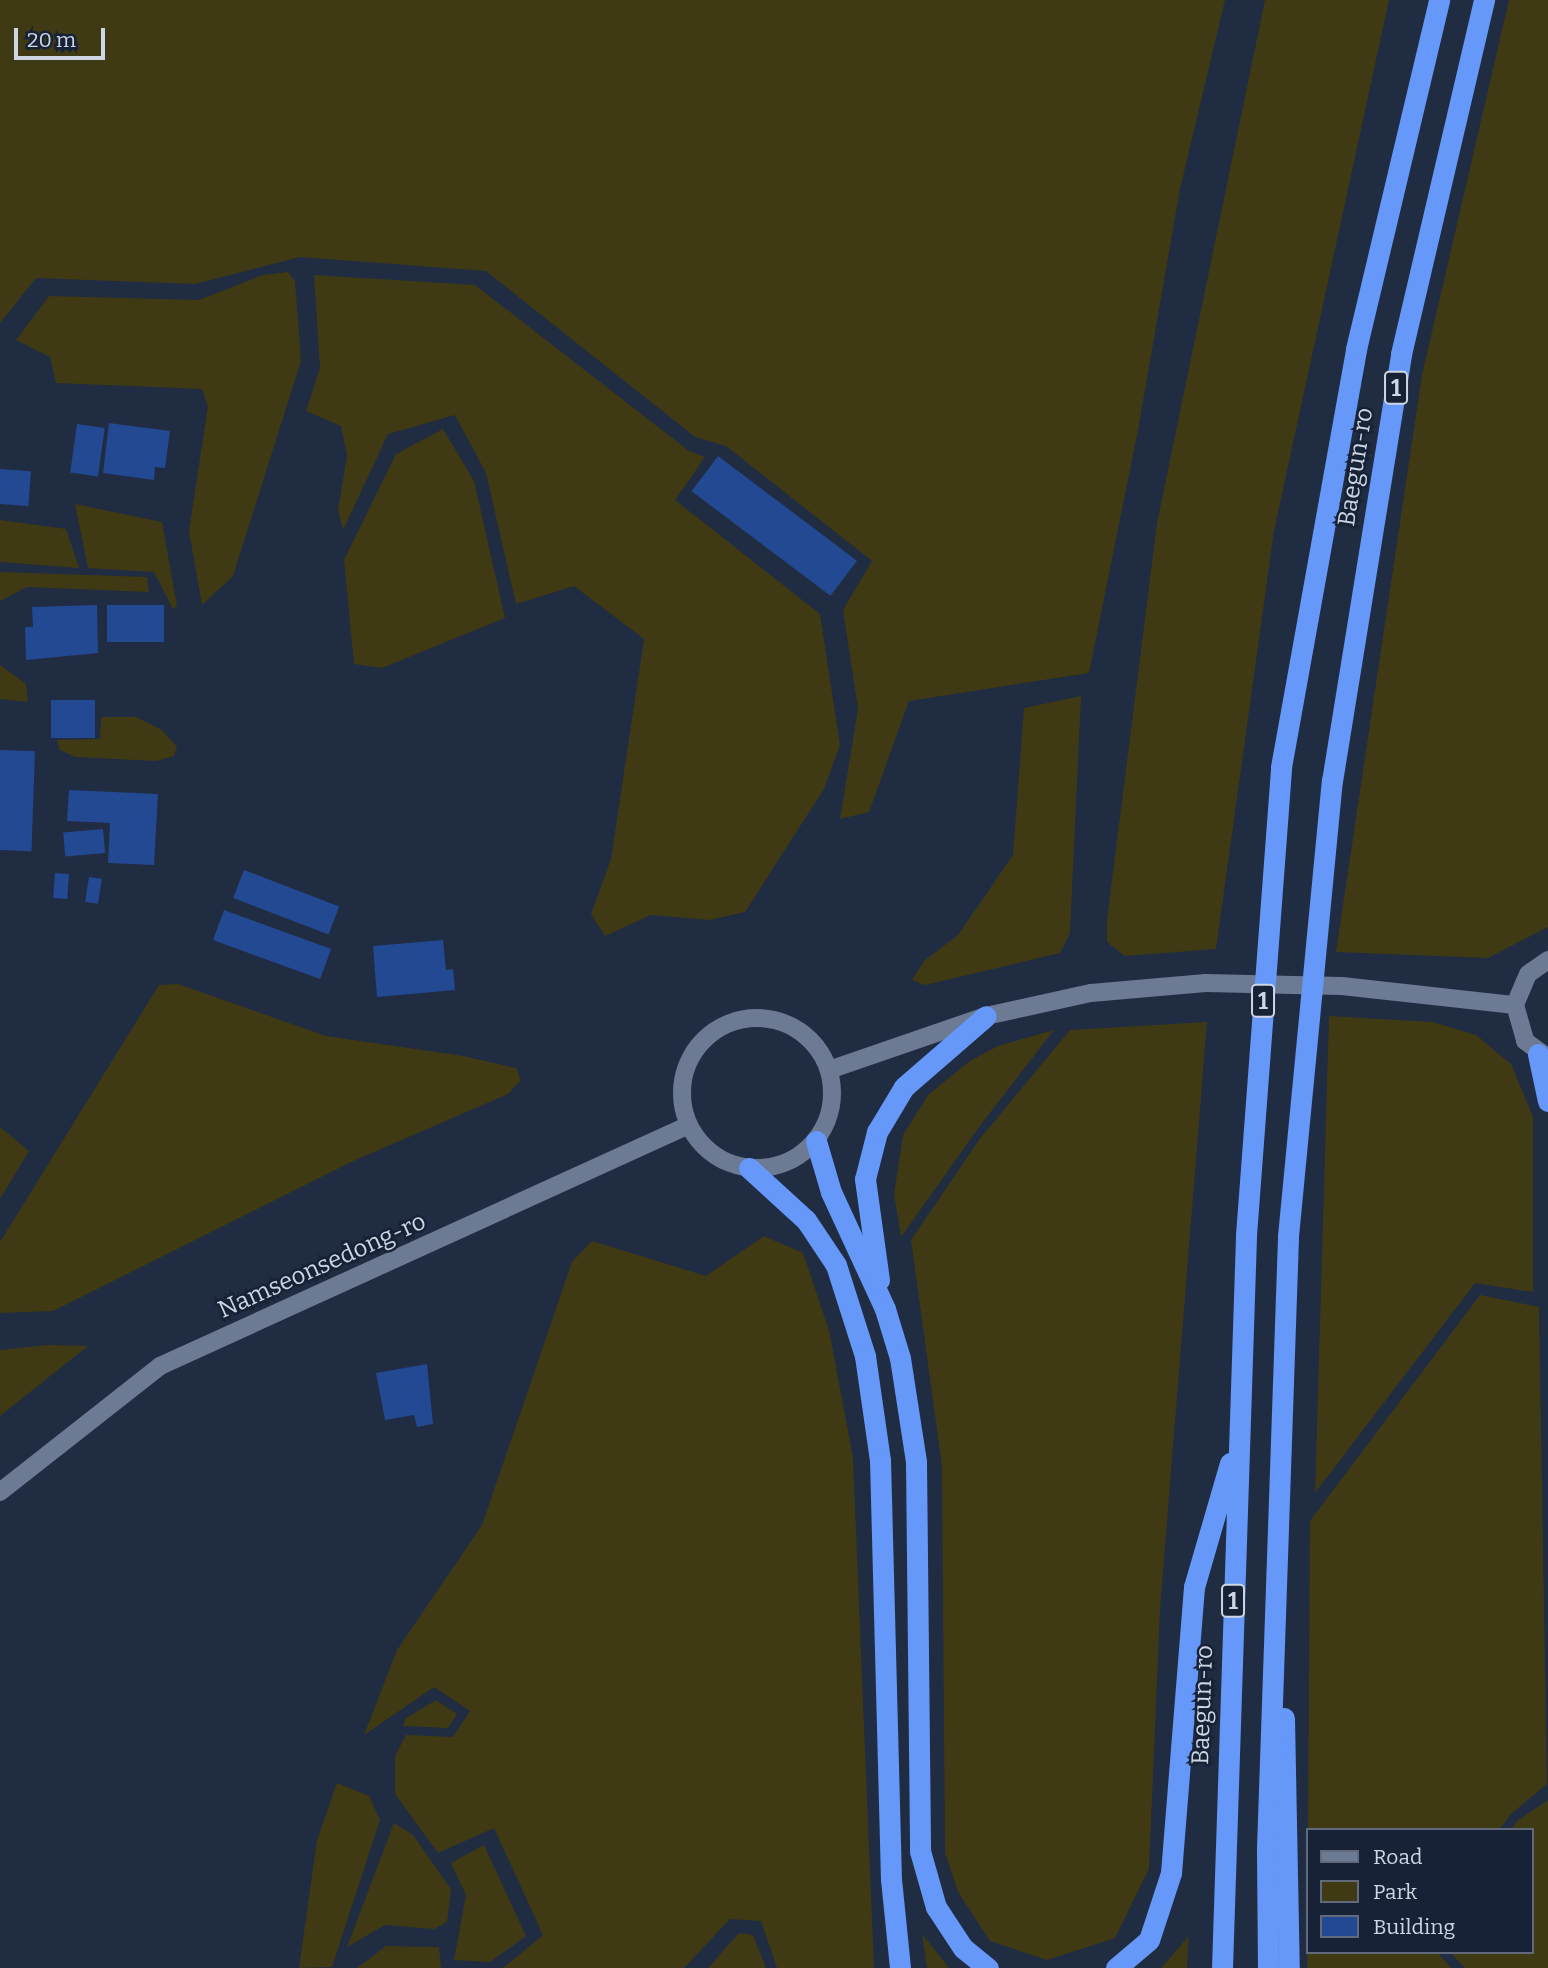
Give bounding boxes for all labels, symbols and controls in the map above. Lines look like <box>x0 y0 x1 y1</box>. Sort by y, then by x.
scale bar <box>18 14 108 58</box>
text: 20 m <box>27 27 76 53</box>
road number: 1 <box>1384 368 1408 408</box>
street label: Baegun-ro <box>1332 406 1380 528</box>
road number: 1 <box>1251 982 1275 1020</box>
street label: Namseonsedong-ro <box>214 1207 430 1325</box>
road number: 1 <box>1221 1582 1245 1620</box>
street label: Baegun-ro <box>1187 1645 1219 1765</box>
legend <box>1306 1828 1534 1954</box>
text: Road <box>1373 1844 1422 1870</box>
text: Park <box>1373 1879 1417 1905</box>
text: Building <box>1373 1914 1455 1940</box>

